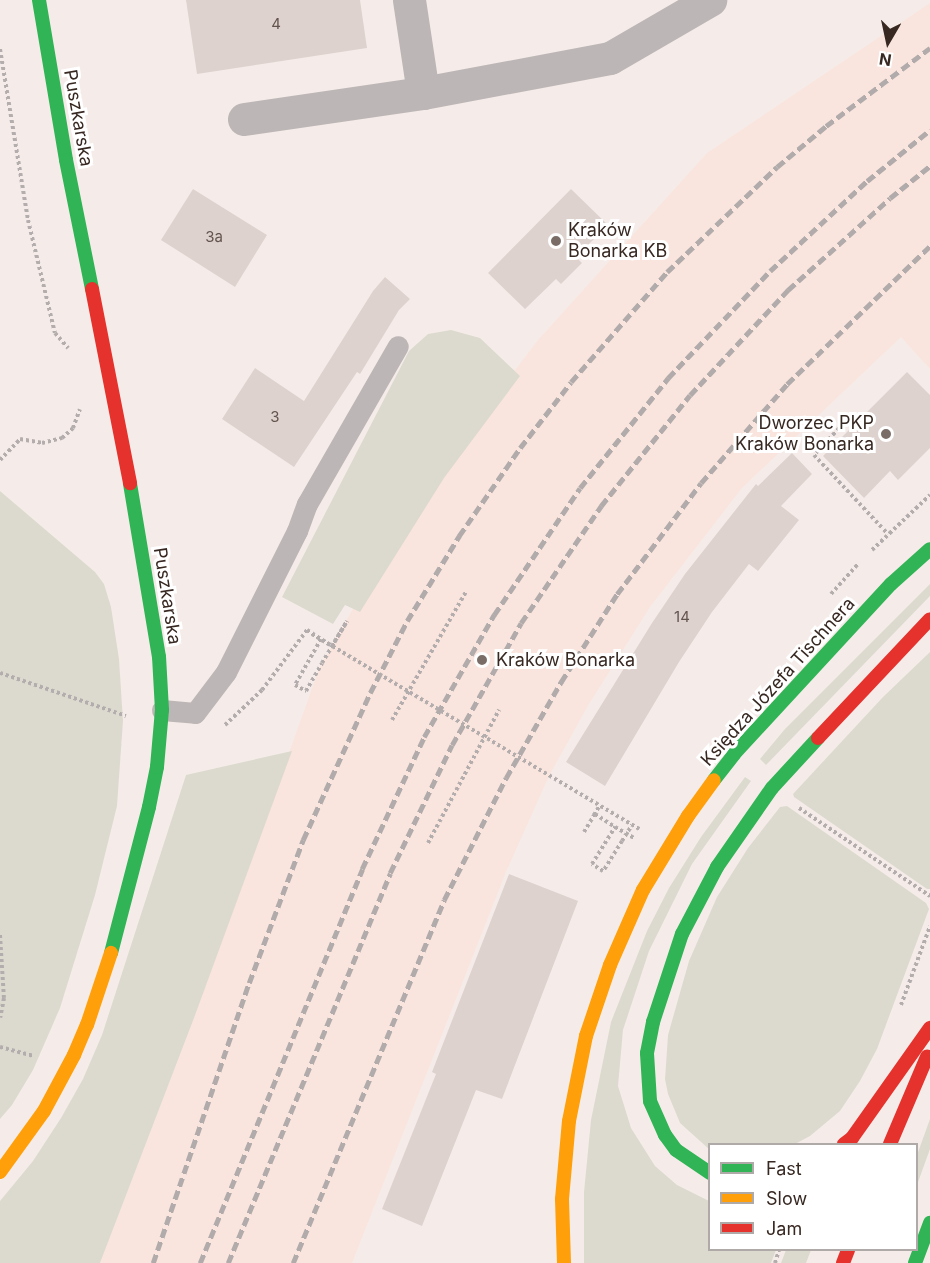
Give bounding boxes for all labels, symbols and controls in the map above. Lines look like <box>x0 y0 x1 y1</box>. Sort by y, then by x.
north arrow <box>858 12 918 72</box>
house number: 4 <box>271 15 281 33</box>
text: N <box>878 49 893 71</box>
street label: Puszkarska <box>59 68 97 168</box>
place label: Kraków Bonarka KB <box>568 220 667 262</box>
house number: 3a <box>205 228 223 246</box>
marker: Kraków Bonarka KB <box>549 234 563 248</box>
house number: 3 <box>270 408 280 426</box>
place label: Dworzec PKP Kraków Bonarka <box>735 413 874 456</box>
marker: Dworzec PKP Kraków Bonarka <box>879 427 893 441</box>
street label: Puszkarska <box>149 546 185 646</box>
street label: Księdza Józefa Tischnera <box>697 593 859 771</box>
house number: 14 <box>674 608 690 626</box>
place label: Kraków Bonarka <box>496 649 635 671</box>
marker: Kraków Bonarka <box>473 651 491 669</box>
legend <box>708 1143 918 1251</box>
text: Fast <box>766 1158 802 1179</box>
text: Slow <box>766 1188 807 1209</box>
text: Jam <box>766 1218 802 1239</box>

